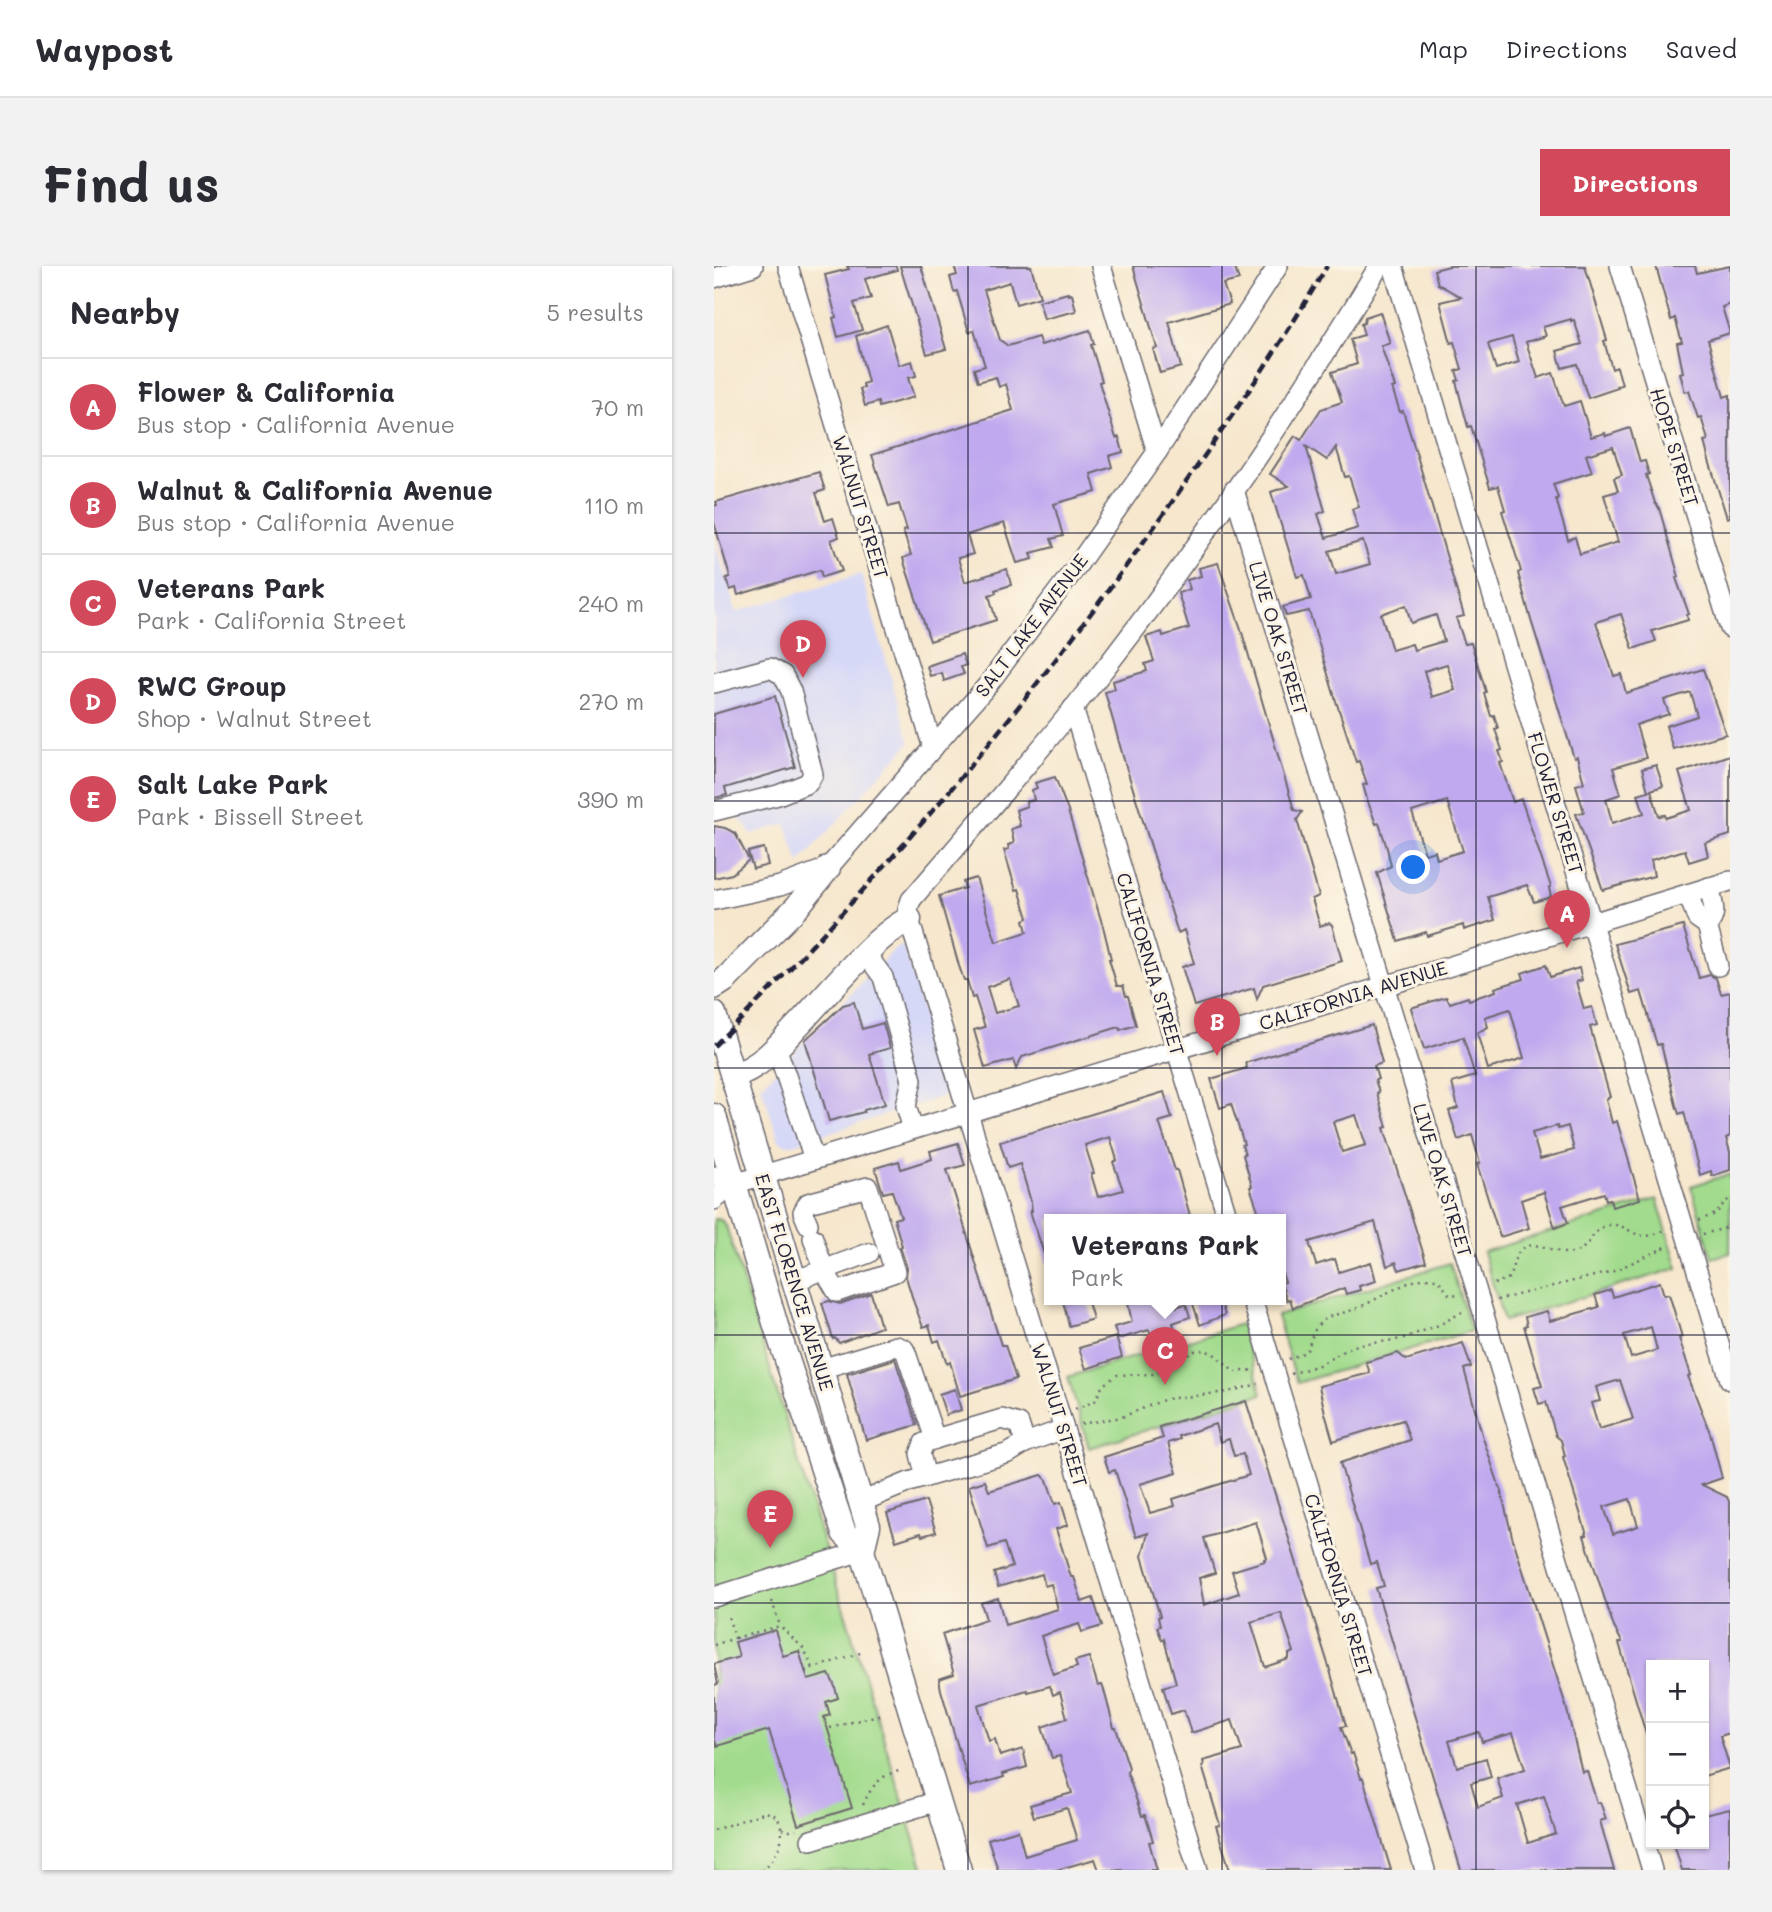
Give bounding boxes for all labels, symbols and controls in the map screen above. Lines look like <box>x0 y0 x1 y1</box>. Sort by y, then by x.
text: Waypost <box>35 27 173 70</box>
text: Map <box>1419 33 1468 64</box>
text: Directions <box>1506 33 1628 64</box>
text: Saved <box>1666 33 1737 64</box>
button: Directions <box>1540 149 1730 216</box>
text: Find us <box>42 151 220 214</box>
text: Nearby <box>70 292 180 332</box>
text: 5 results <box>547 297 644 327</box>
text: Flower & California <box>137 375 395 409</box>
street label: HOPE STREET <box>1645 385 1705 509</box>
text: A <box>85 392 101 422</box>
text: 70 m <box>591 392 644 422</box>
text: Bus stop · California Avenue <box>137 409 455 439</box>
street label: WALNUT STREET <box>827 432 895 582</box>
text: Walnut & California Avenue <box>137 473 493 507</box>
text: B <box>85 490 101 520</box>
text: 110 m <box>584 490 644 520</box>
text: Bus stop · California Avenue <box>137 507 455 537</box>
street label: SALT LAKE AVENUE <box>969 548 1093 702</box>
street label: LIVE OAK STREET <box>1244 558 1314 718</box>
text: Veterans Park <box>137 571 325 605</box>
text: C <box>84 588 102 618</box>
text: 240 m <box>578 588 644 618</box>
text: Park · California Street <box>137 605 406 635</box>
pin: D <box>780 620 826 678</box>
text: RWC Group <box>137 669 286 703</box>
text: D <box>85 686 101 716</box>
text: 270 m <box>579 686 644 716</box>
text: Shop · Walnut Street <box>137 703 372 733</box>
street label: FLOWER STREET <box>1523 729 1589 877</box>
text: Salt Lake Park <box>137 767 328 801</box>
text: E <box>86 784 100 814</box>
text: 390 m <box>577 784 644 814</box>
text: Park · Bissell Street <box>137 801 364 831</box>
your location <box>1396 850 1430 884</box>
street label: CALIFORNIA STREET <box>1111 869 1191 1059</box>
pin: A <box>1544 890 1590 948</box>
street label: CALIFORNIA AVENUE <box>1256 954 1450 1036</box>
pin: B <box>1194 998 1240 1056</box>
street label: LIVE OAK STREET <box>1408 1100 1478 1260</box>
street label: EAST FLORENCE AVENUE <box>750 1170 840 1394</box>
popup <box>1044 1214 1286 1305</box>
text: Veterans Park <box>1071 1228 1259 1262</box>
text: Park <box>1071 1262 1123 1292</box>
pin: C <box>1142 1327 1188 1385</box>
street label: WALNUT STREET <box>1026 1340 1094 1490</box>
pin: E <box>747 1490 793 1548</box>
street label: CALIFORNIA STREET <box>1299 1490 1379 1680</box>
map controls <box>1646 1660 1709 1849</box>
button: + <box>1646 1660 1709 1723</box>
button: − <box>1646 1723 1709 1786</box>
button: locate <box>1646 1786 1709 1849</box>

